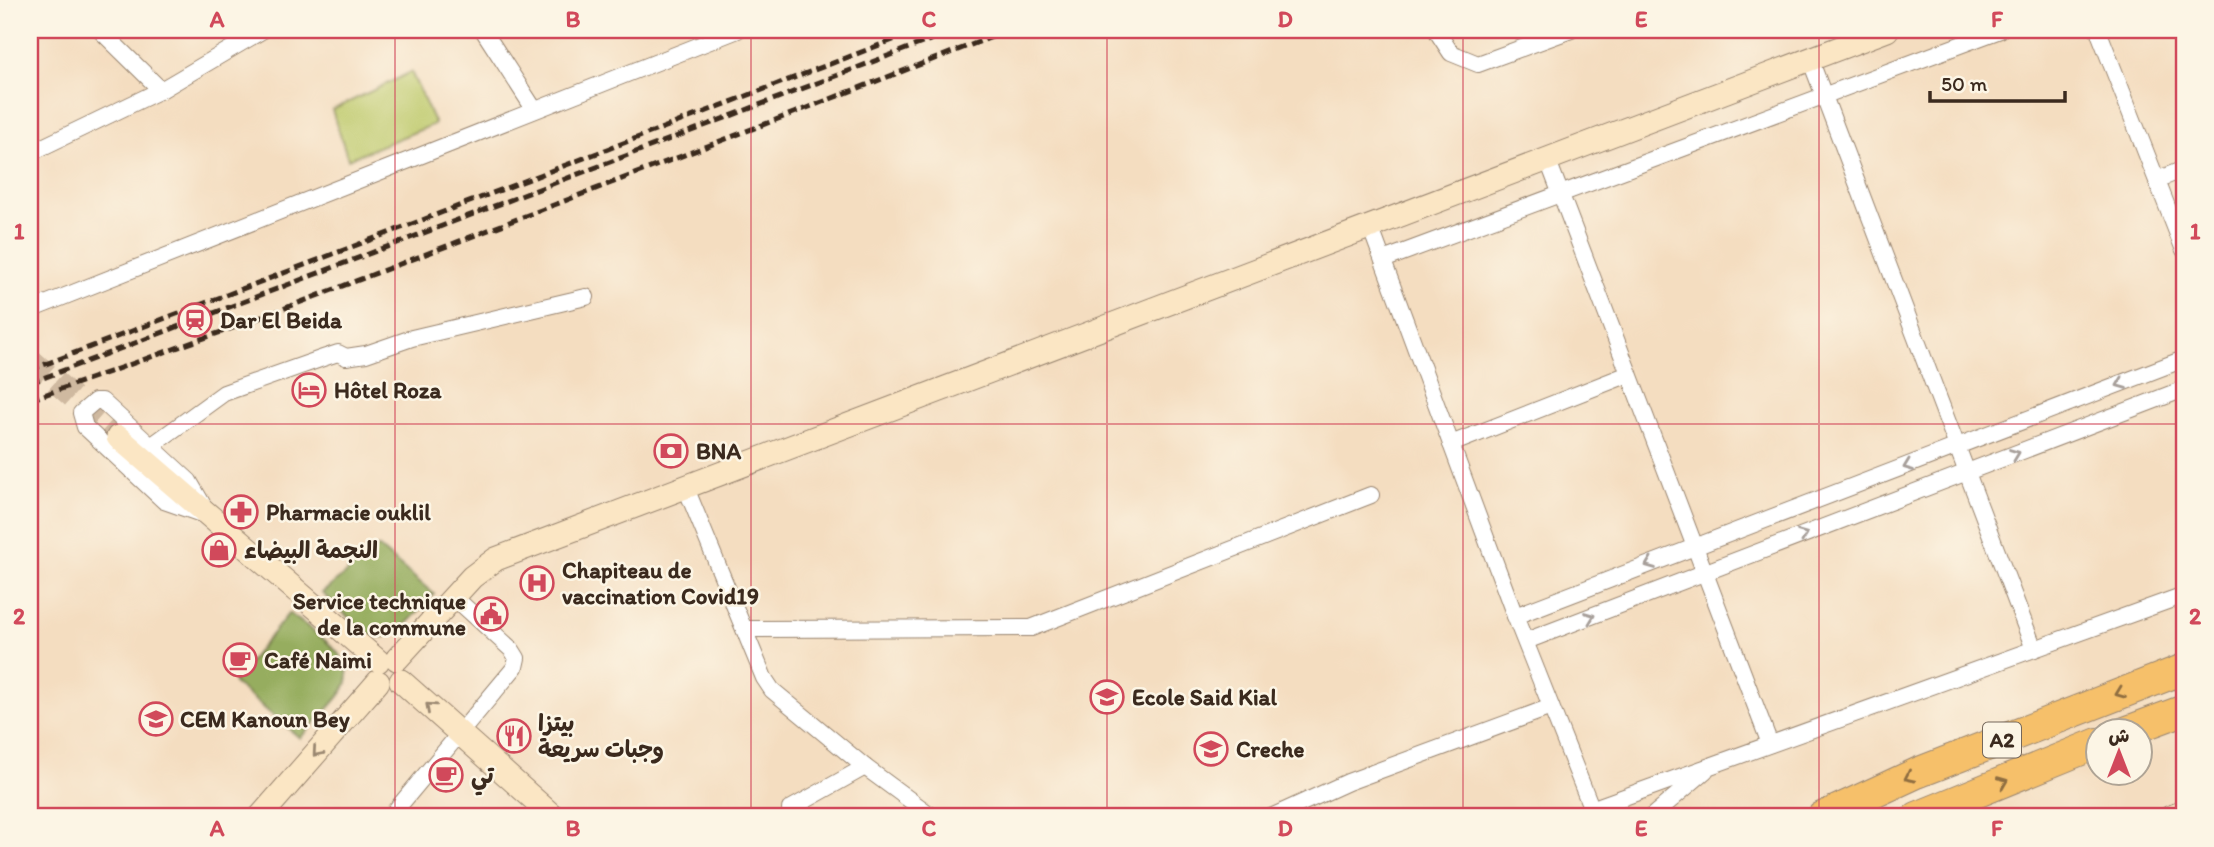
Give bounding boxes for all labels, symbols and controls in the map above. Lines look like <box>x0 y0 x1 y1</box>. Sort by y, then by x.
text: A <box>209 5 225 33</box>
text: B <box>566 5 581 33</box>
text: C <box>922 5 937 33</box>
text: D <box>1277 5 1293 33</box>
text: E <box>1635 5 1648 33</box>
text: F <box>1991 5 2004 33</box>
scale bar <box>1930 60 2065 104</box>
text: 50 m <box>1941 71 1988 96</box>
text: 1 <box>14 217 25 245</box>
text: 1 <box>2190 217 2201 245</box>
station icon: Dar El Beida <box>176 301 214 339</box>
place label: Dar El Beida <box>220 306 343 334</box>
hotel icon: Hôtel Roza <box>290 371 328 409</box>
place label: Hôtel Roza <box>334 376 442 404</box>
one-way arrow <box>2115 376 2127 390</box>
bank icon: BNA <box>652 432 690 470</box>
place label: BNA <box>696 437 741 465</box>
one-way arrow <box>2008 448 2020 462</box>
one-way arrow <box>1903 458 1915 472</box>
pharmacy icon: Pharmacie ouklil <box>222 493 260 531</box>
place label: Pharmacie ouklil <box>266 498 431 526</box>
one-way arrow <box>1796 530 1808 544</box>
shop icon: النجمة البيضاء <box>200 531 238 569</box>
place label: النجمة البيضاء <box>244 536 378 564</box>
place label: Chapiteau de vaccination Covid19 <box>562 556 759 610</box>
one-way arrow <box>1645 556 1657 570</box>
hospital icon: Chapiteau de vaccination Covid19 <box>518 564 556 602</box>
place label: Service technique de la commune <box>293 587 466 641</box>
public building icon: Service technique de la commune <box>472 595 510 633</box>
text: 2 <box>13 602 26 630</box>
text: 2 <box>2189 602 2202 630</box>
one-way arrow <box>1584 611 1596 625</box>
cafe icon: Café Naimi <box>221 641 259 679</box>
place label: Café Naimi <box>264 646 372 674</box>
school or university icon: Ecole Said Kial <box>1088 678 1126 716</box>
place label: Ecole Said Kial <box>1132 683 1278 711</box>
one-way arrow <box>2115 684 2127 698</box>
school or university icon: CEM Kanoun Bey <box>137 700 175 738</box>
one-way arrow <box>425 703 438 715</box>
place label: CEM Kanoun Bey <box>180 705 350 733</box>
place label: بيتزا وجبات سريعة <box>538 709 664 764</box>
restaurant icon: بيتزا وجبات سريعة <box>495 717 533 755</box>
north arrow <box>2084 718 2154 788</box>
road number: A2 <box>1983 722 2021 758</box>
text: ش <box>2109 724 2130 747</box>
school or university icon: Creche <box>1192 730 1230 768</box>
place label: Creche <box>1236 735 1304 763</box>
one-way arrow <box>313 744 325 757</box>
cafe icon: تي <box>427 756 465 794</box>
place label: تي <box>471 761 495 796</box>
one-way arrow <box>1904 769 1916 783</box>
one-way arrow <box>1996 776 2008 790</box>
text: A <box>209 814 225 842</box>
text: B <box>566 814 581 842</box>
text: C <box>922 814 937 842</box>
text: D <box>1277 814 1293 842</box>
text: E <box>1635 814 1648 842</box>
text: F <box>1991 814 2004 842</box>

